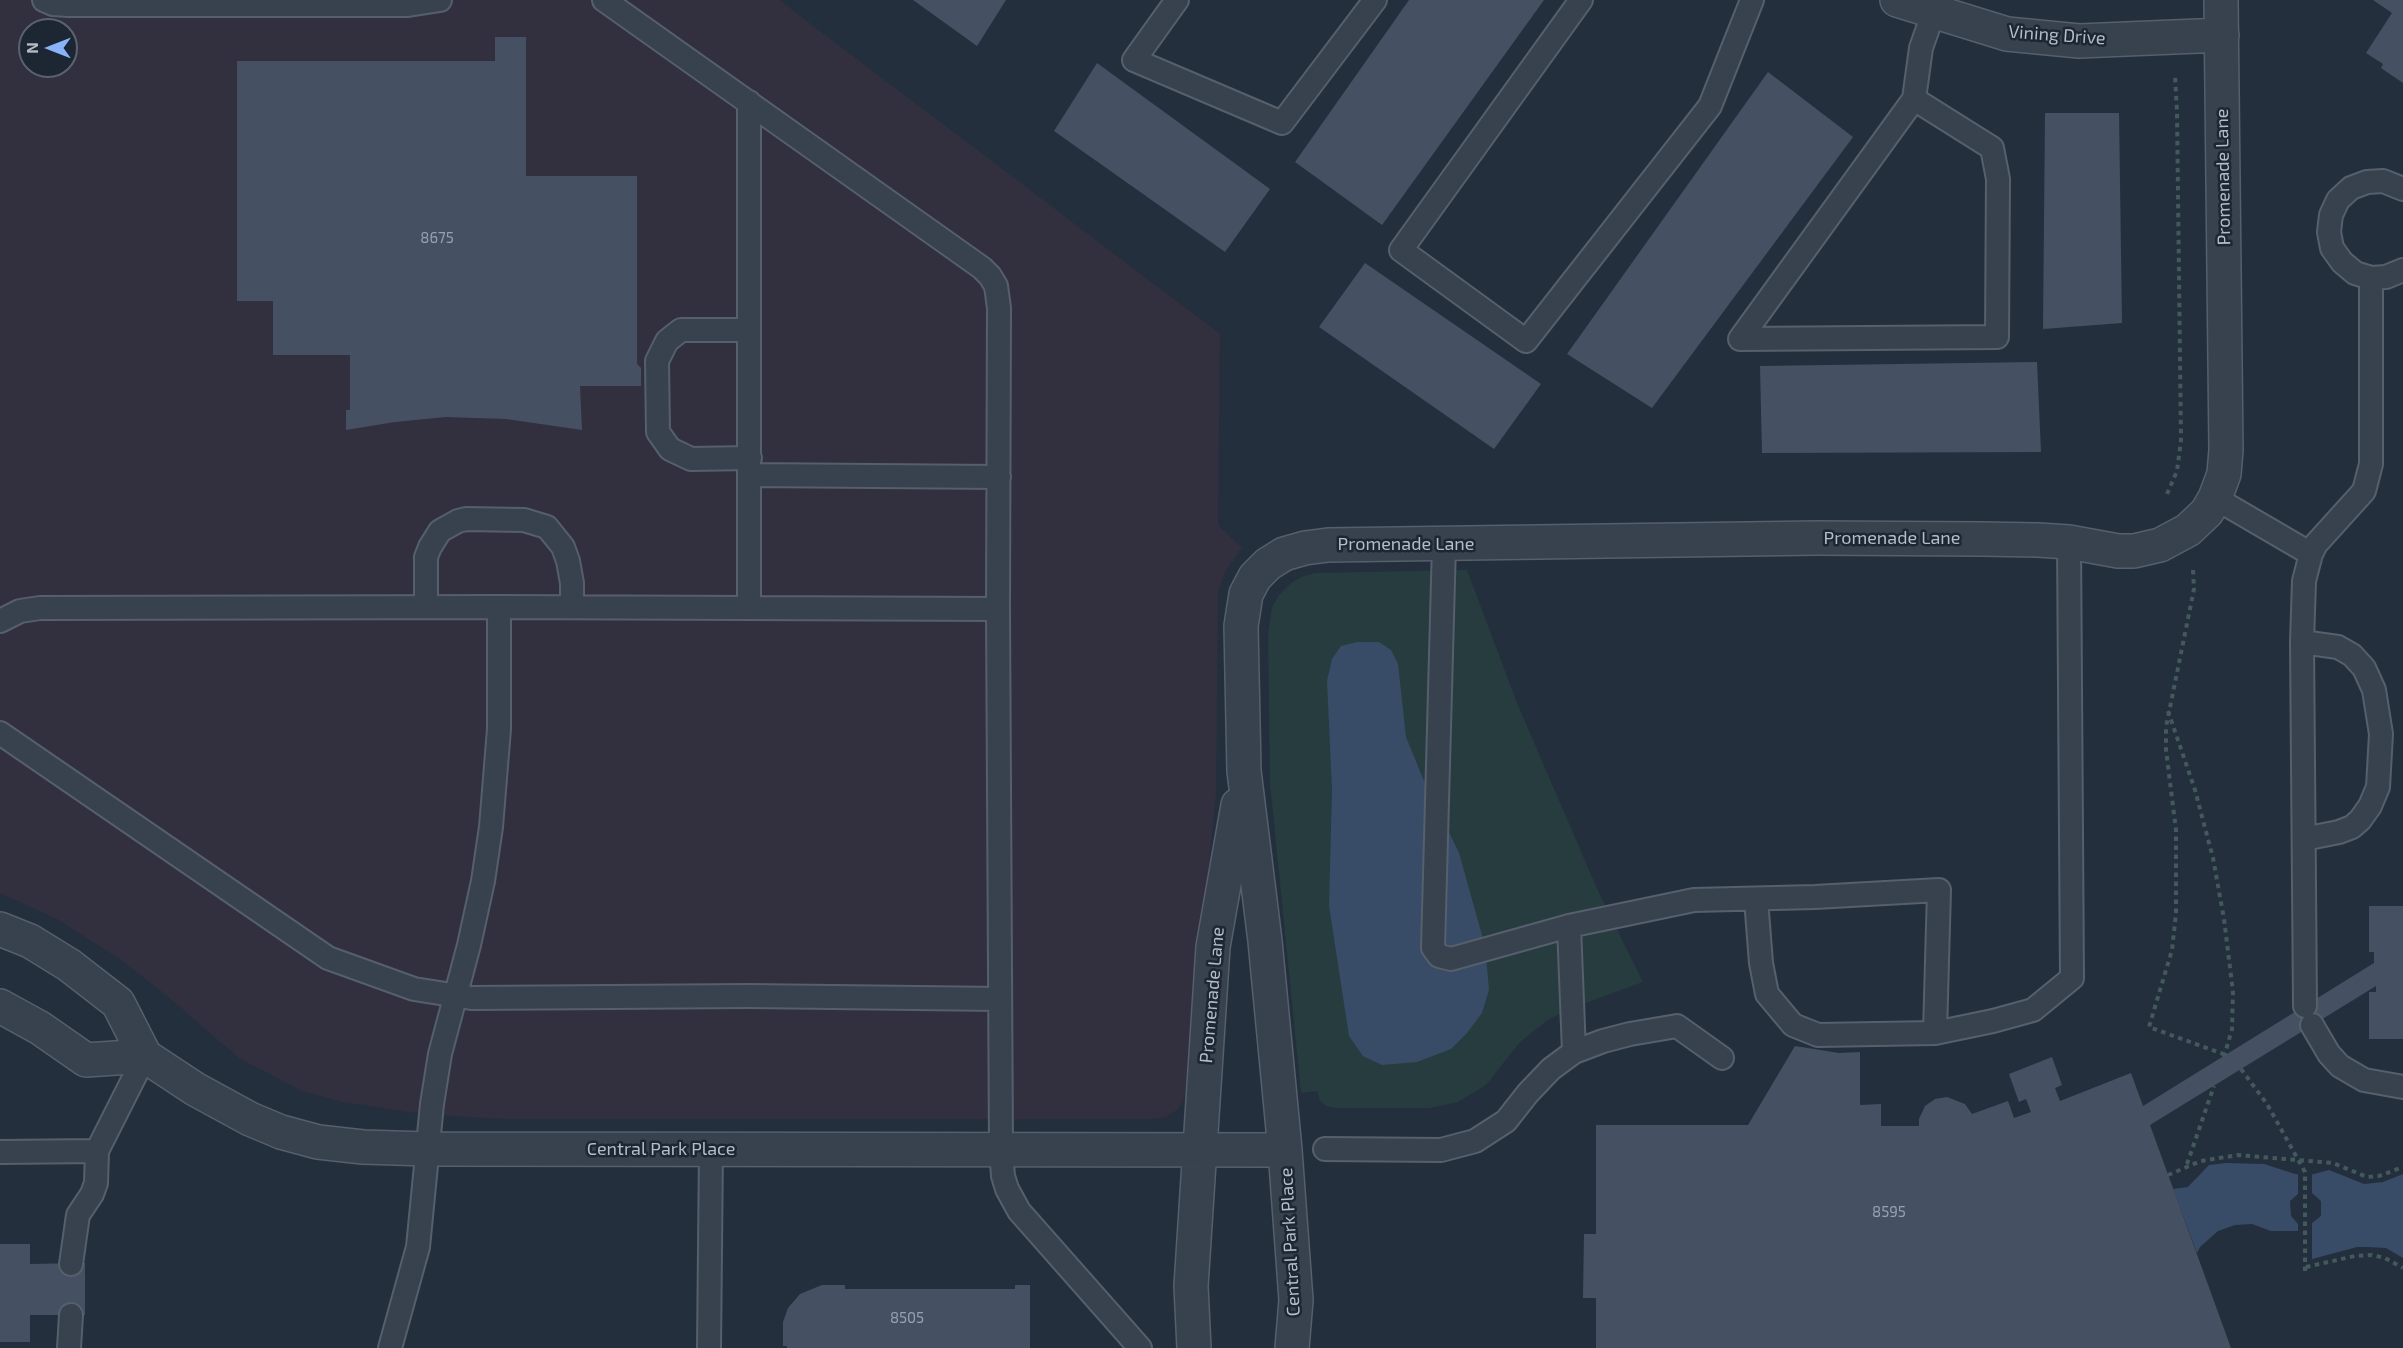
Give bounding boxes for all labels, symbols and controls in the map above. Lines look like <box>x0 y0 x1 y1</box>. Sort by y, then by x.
north arrow <box>18 18 78 78</box>
street label: Vining Drive <box>2008 21 2106 49</box>
text: N <box>22 42 41 54</box>
street label: Promenade Lane <box>2211 108 2235 246</box>
house number: 8675 <box>420 229 454 247</box>
street label: Promenade Lane <box>1824 527 1960 549</box>
street label: Promenade Lane <box>1338 533 1474 555</box>
street label: Promenade Lane <box>1195 926 1229 1064</box>
street label: Central Park Place <box>587 1138 735 1160</box>
street label: Central Park Place <box>1275 1167 1305 1317</box>
house number: 8595 <box>1872 1203 1906 1221</box>
house number: 8505 <box>890 1309 924 1327</box>

